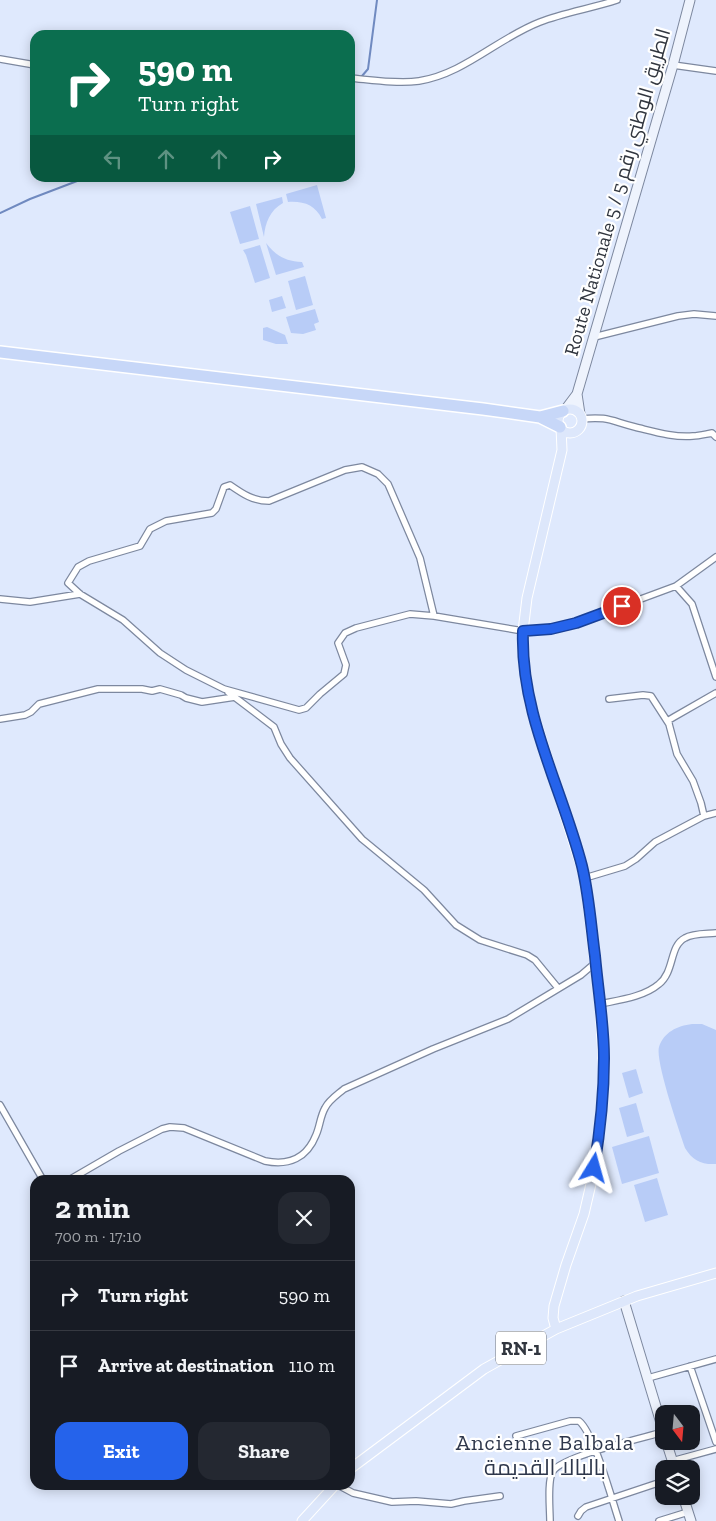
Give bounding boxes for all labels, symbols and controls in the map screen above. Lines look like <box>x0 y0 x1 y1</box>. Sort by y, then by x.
street label: Route Nationale 5 / الطريق الوطني رقم 5 <box>559 26 679 359</box>
text: 590 m <box>138 48 232 90</box>
icon: right <box>55 50 120 115</box>
text: Turn right <box>138 90 239 117</box>
icon: left <box>99 145 127 173</box>
icon: ahead <box>152 145 180 173</box>
icon: ahead <box>205 145 233 173</box>
icon: right <box>258 145 286 173</box>
pin <box>601 585 643 627</box>
icon: arrive <box>608 592 636 620</box>
position arrow <box>567 1141 619 1193</box>
text: 2 min <box>55 1190 130 1226</box>
button: close <box>278 1192 330 1244</box>
text: 700 m · 17:10 <box>55 1227 142 1246</box>
icon: right <box>55 1282 83 1310</box>
text: Turn right <box>98 1284 188 1307</box>
text: 590 m <box>279 1284 330 1307</box>
road number: RN-1 <box>496 1332 546 1365</box>
icon: arrive <box>55 1352 83 1380</box>
text: Arrive at destination <box>98 1354 274 1377</box>
text: 110 m <box>289 1354 335 1377</box>
north arrow <box>655 1405 700 1450</box>
map controls <box>655 1405 700 1505</box>
button: Exit <box>55 1422 188 1480</box>
button: Share <box>198 1422 330 1480</box>
district label: Ancienne Balbala بالبالا القديمة <box>456 1429 634 1481</box>
button: layers <box>655 1460 700 1505</box>

